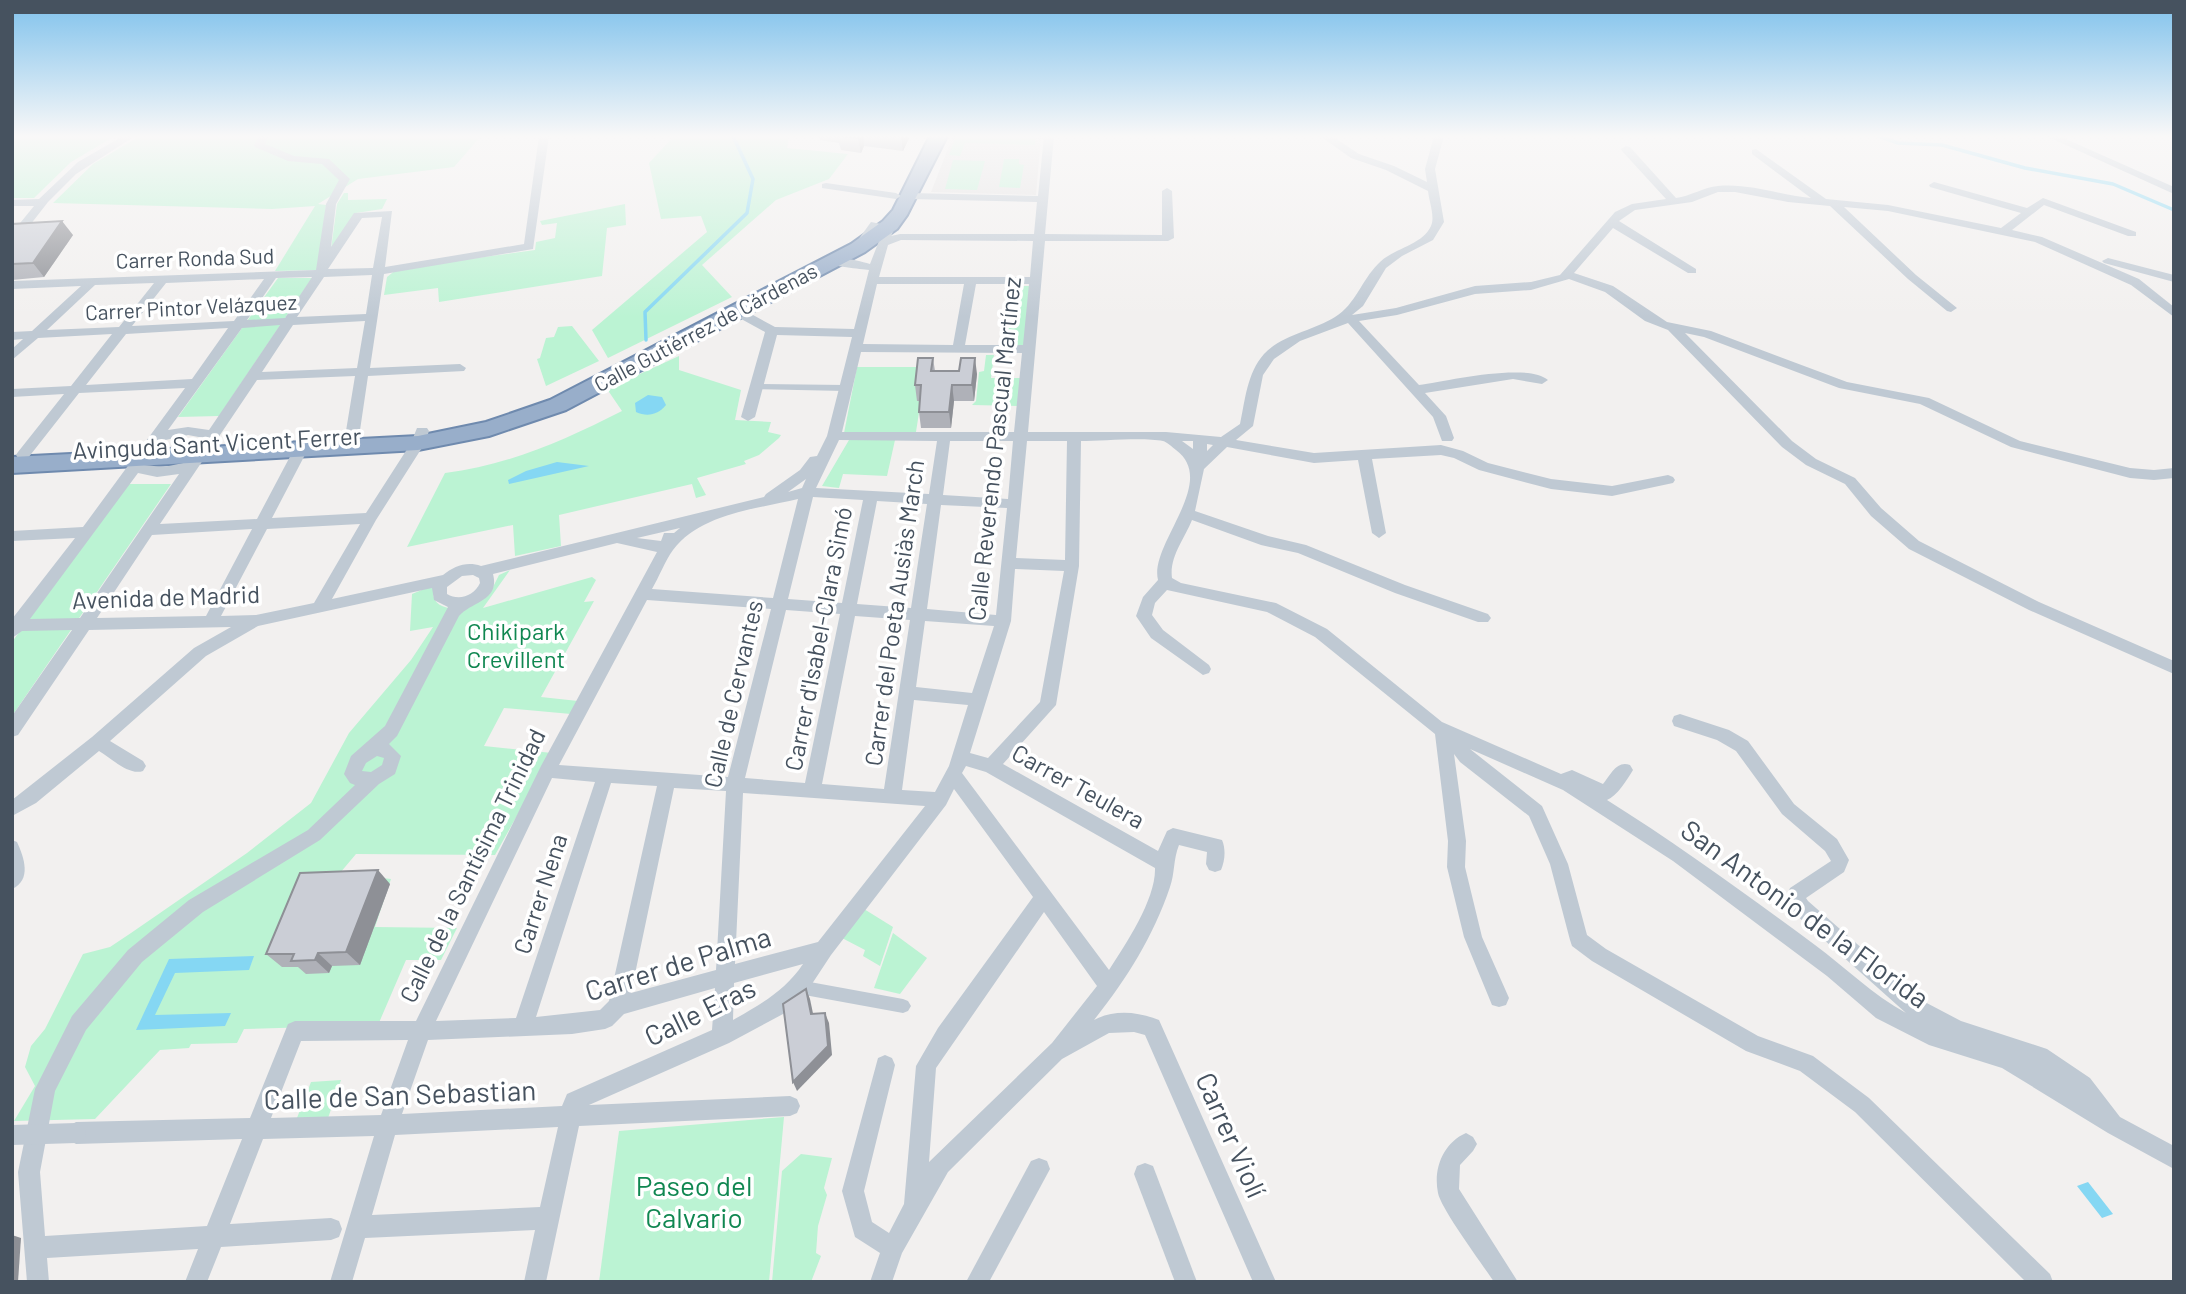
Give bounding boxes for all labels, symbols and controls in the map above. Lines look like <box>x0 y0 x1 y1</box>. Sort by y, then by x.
street label: Carrer Ronda Sud <box>115 242 275 273</box>
street label: Calle Gutiérrez de Cárdenas <box>589 257 821 396</box>
street label: Calle Reverendo Pascual Martínez <box>961 275 1026 622</box>
street label: Carrer Pintor Velázquez <box>84 288 297 325</box>
street label: Avinguda Sant Vicent Ferrer <box>72 420 362 465</box>
street label: Carrer del Poeta Ausiàs March <box>858 458 929 768</box>
street label: Carrer d'Isabel-Clara Simó <box>778 504 857 773</box>
street label: Avenida de Madrid <box>71 579 260 614</box>
street label: Calle de Cervantes <box>697 597 768 790</box>
park label: Chikipark Crevillent <box>467 616 565 673</box>
street label: Calle de la Santísima Trinidad <box>393 724 551 1007</box>
street label: Carrer Teulera <box>1007 737 1150 834</box>
street label: San Antonio de la Florida <box>1675 812 1936 1015</box>
street label: Carrer Nena <box>507 830 573 957</box>
street label: Carrer de Palma <box>581 919 775 1007</box>
street label: Calle Eras <box>638 970 761 1053</box>
street label: Carrer Violí <box>1189 1067 1275 1202</box>
street label: Calle de San Sebastian <box>263 1072 537 1116</box>
park label: Paseo del Calvario <box>636 1168 752 1234</box>

